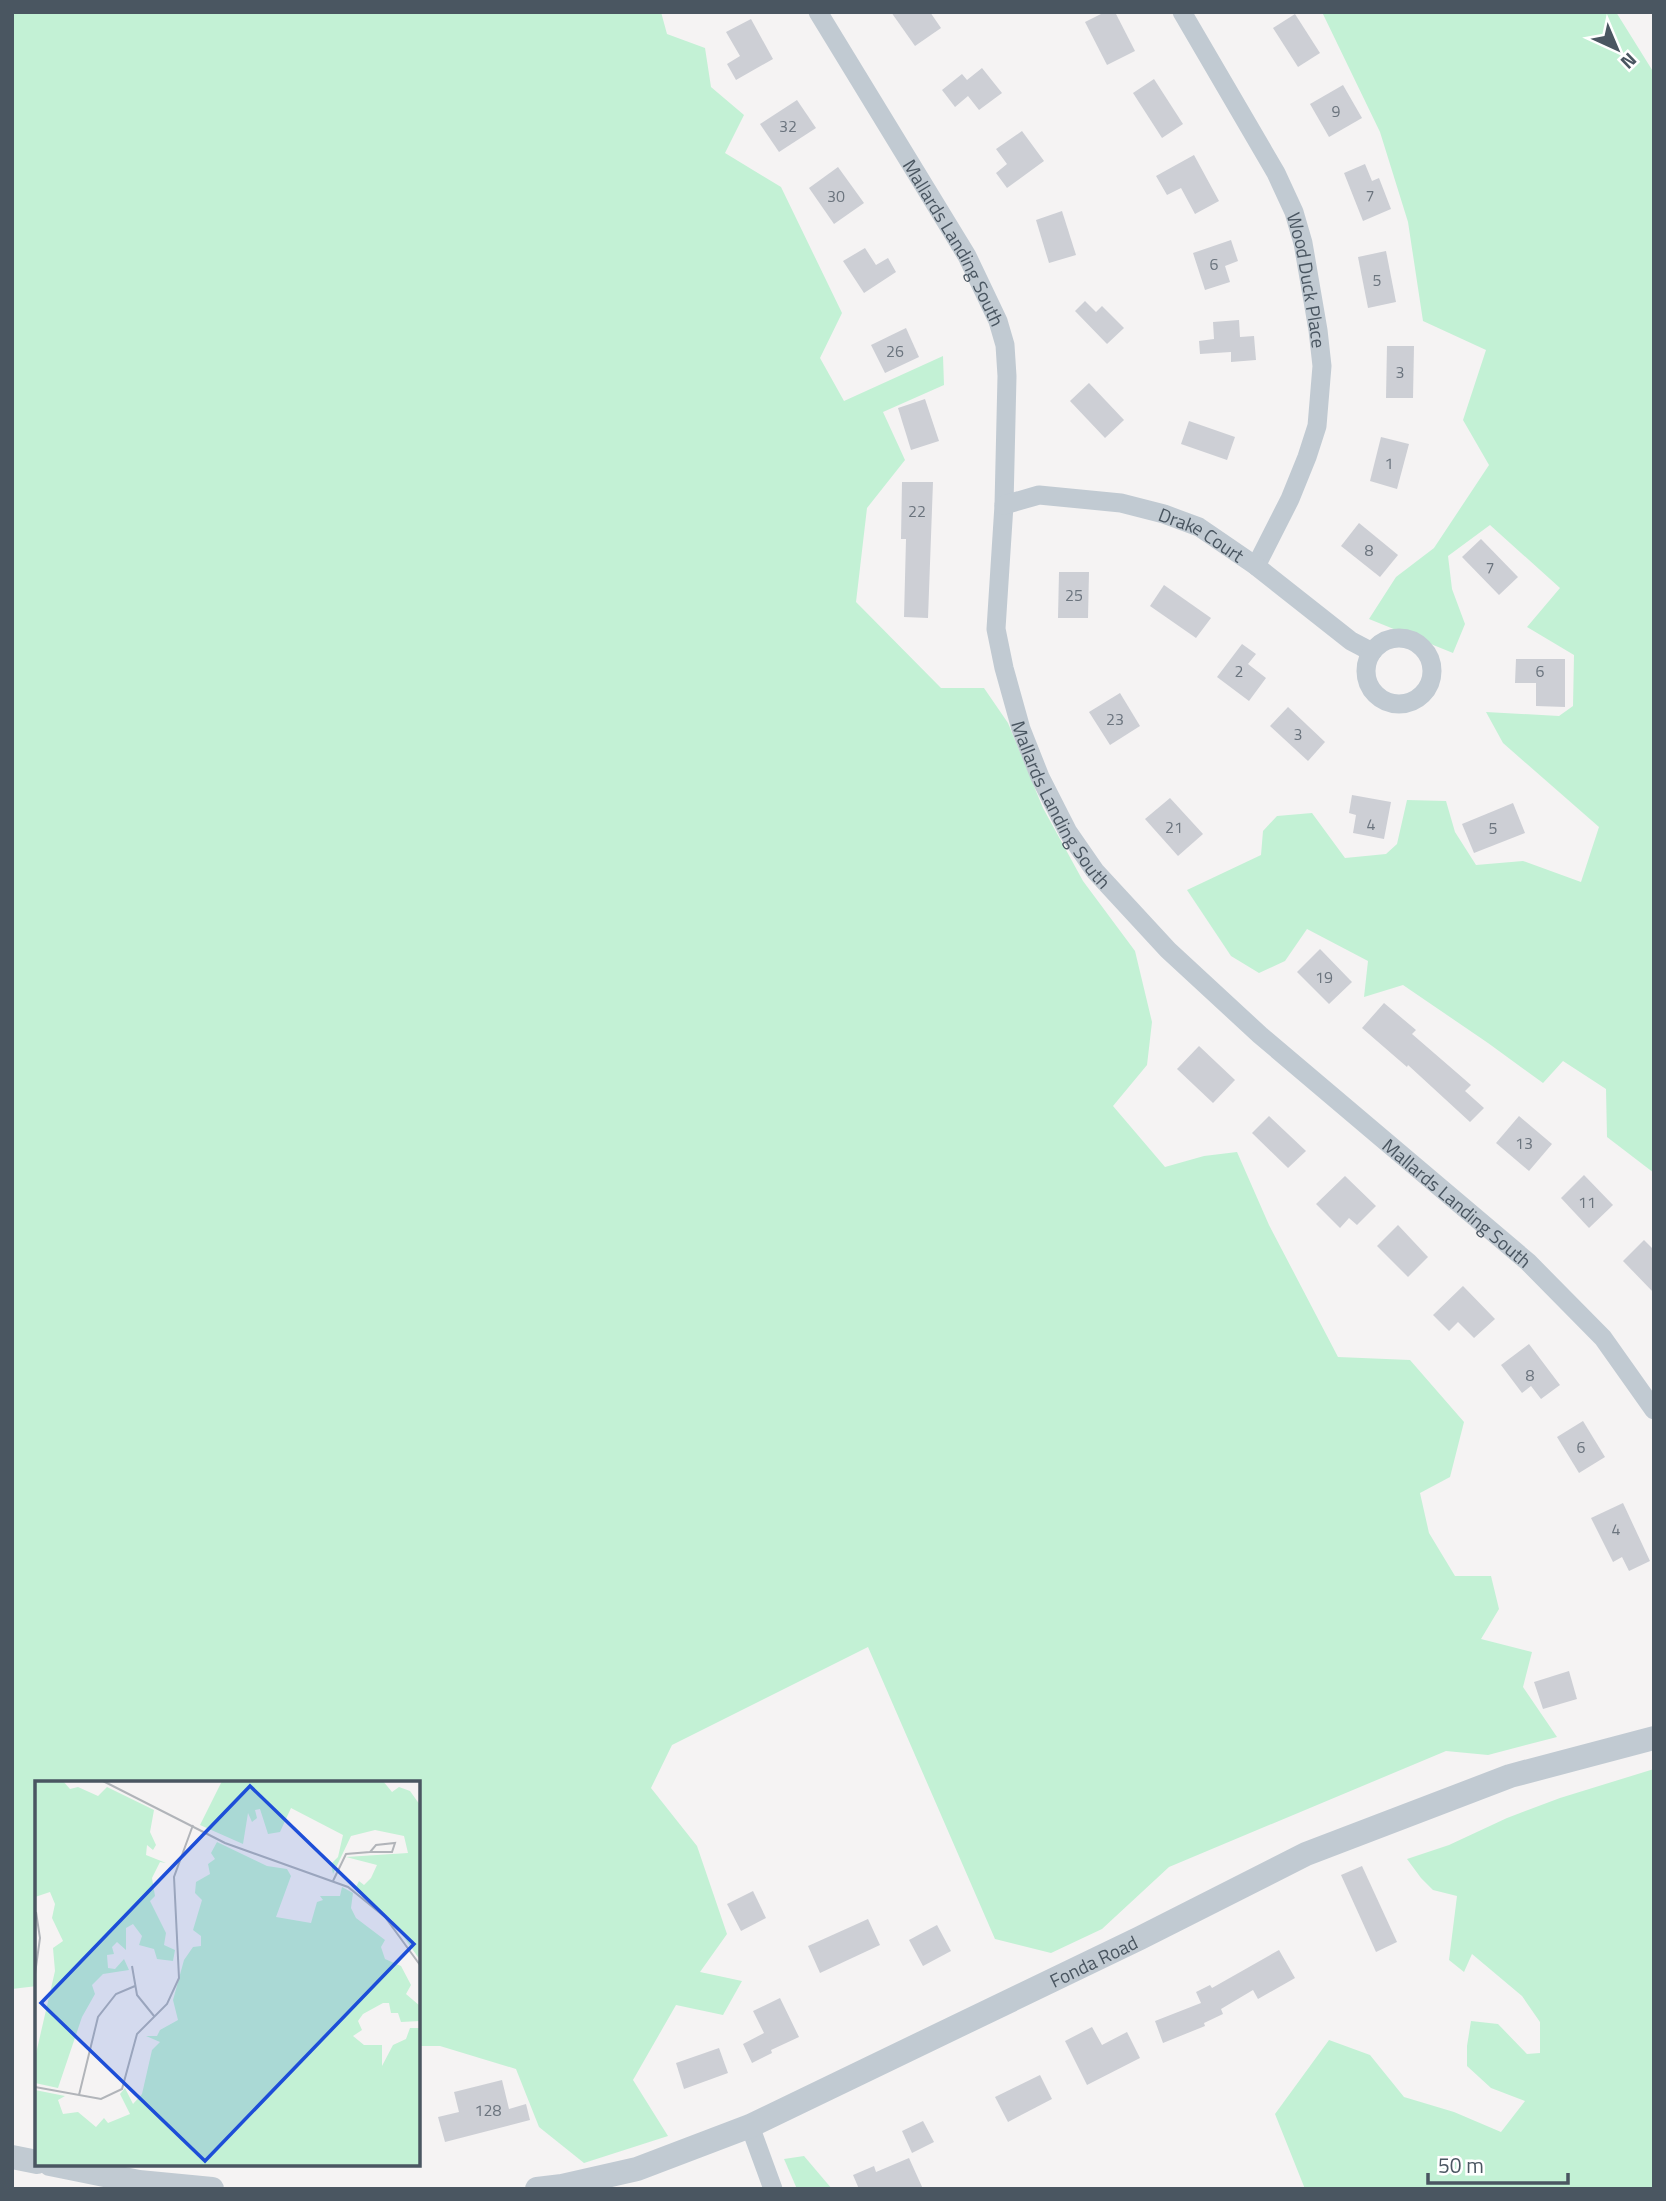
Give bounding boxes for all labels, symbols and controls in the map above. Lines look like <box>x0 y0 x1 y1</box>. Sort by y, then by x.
north arrow <box>1582 14 1652 84</box>
text: N <box>1614 47 1644 77</box>
house number: 9 <box>1332 99 1341 123</box>
house number: 32 <box>779 114 797 138</box>
street label: Mallards Landing South <box>896 153 1013 331</box>
house number: 7 <box>1366 183 1374 207</box>
house number: 30 <box>827 184 845 208</box>
street label: Wood Duck Place <box>1280 209 1334 349</box>
house number: 6 <box>1210 252 1219 276</box>
house number: 5 <box>1373 268 1382 292</box>
house number: 26 <box>886 339 904 363</box>
house number: 3 <box>1396 360 1404 384</box>
house number: 1 <box>1385 451 1393 475</box>
house number: 22 <box>908 499 926 523</box>
street label: Drake Court <box>1155 499 1251 569</box>
house number: 8 <box>1365 538 1374 562</box>
house number: 7 <box>1486 555 1494 579</box>
house number: 25 <box>1065 583 1083 607</box>
house number: 2 <box>1235 659 1243 683</box>
house number: 6 <box>1536 659 1545 683</box>
house number: 23 <box>1106 707 1124 731</box>
street label: Mallards Landing South <box>1005 717 1118 895</box>
house number: 3 <box>1294 722 1302 746</box>
house number: 4 <box>1367 812 1376 836</box>
house number: 21 <box>1165 815 1183 839</box>
house number: 5 <box>1489 816 1498 840</box>
house number: 19 <box>1315 965 1333 989</box>
street label: Mallards Landing South <box>1377 1131 1539 1274</box>
house number: 13 <box>1515 1131 1533 1155</box>
house number: 11 <box>1578 1190 1596 1214</box>
house number: 8 <box>1526 1363 1535 1387</box>
house number: 6 <box>1577 1435 1586 1459</box>
house number: 4 <box>1612 1517 1621 1541</box>
inset map <box>35 1781 420 2166</box>
street label: Fonda Road <box>1044 1927 1142 1994</box>
house number: 128 <box>475 2098 501 2122</box>
scale bar <box>1428 2142 1568 2186</box>
text: 50 m <box>1438 2149 1484 2181</box>

